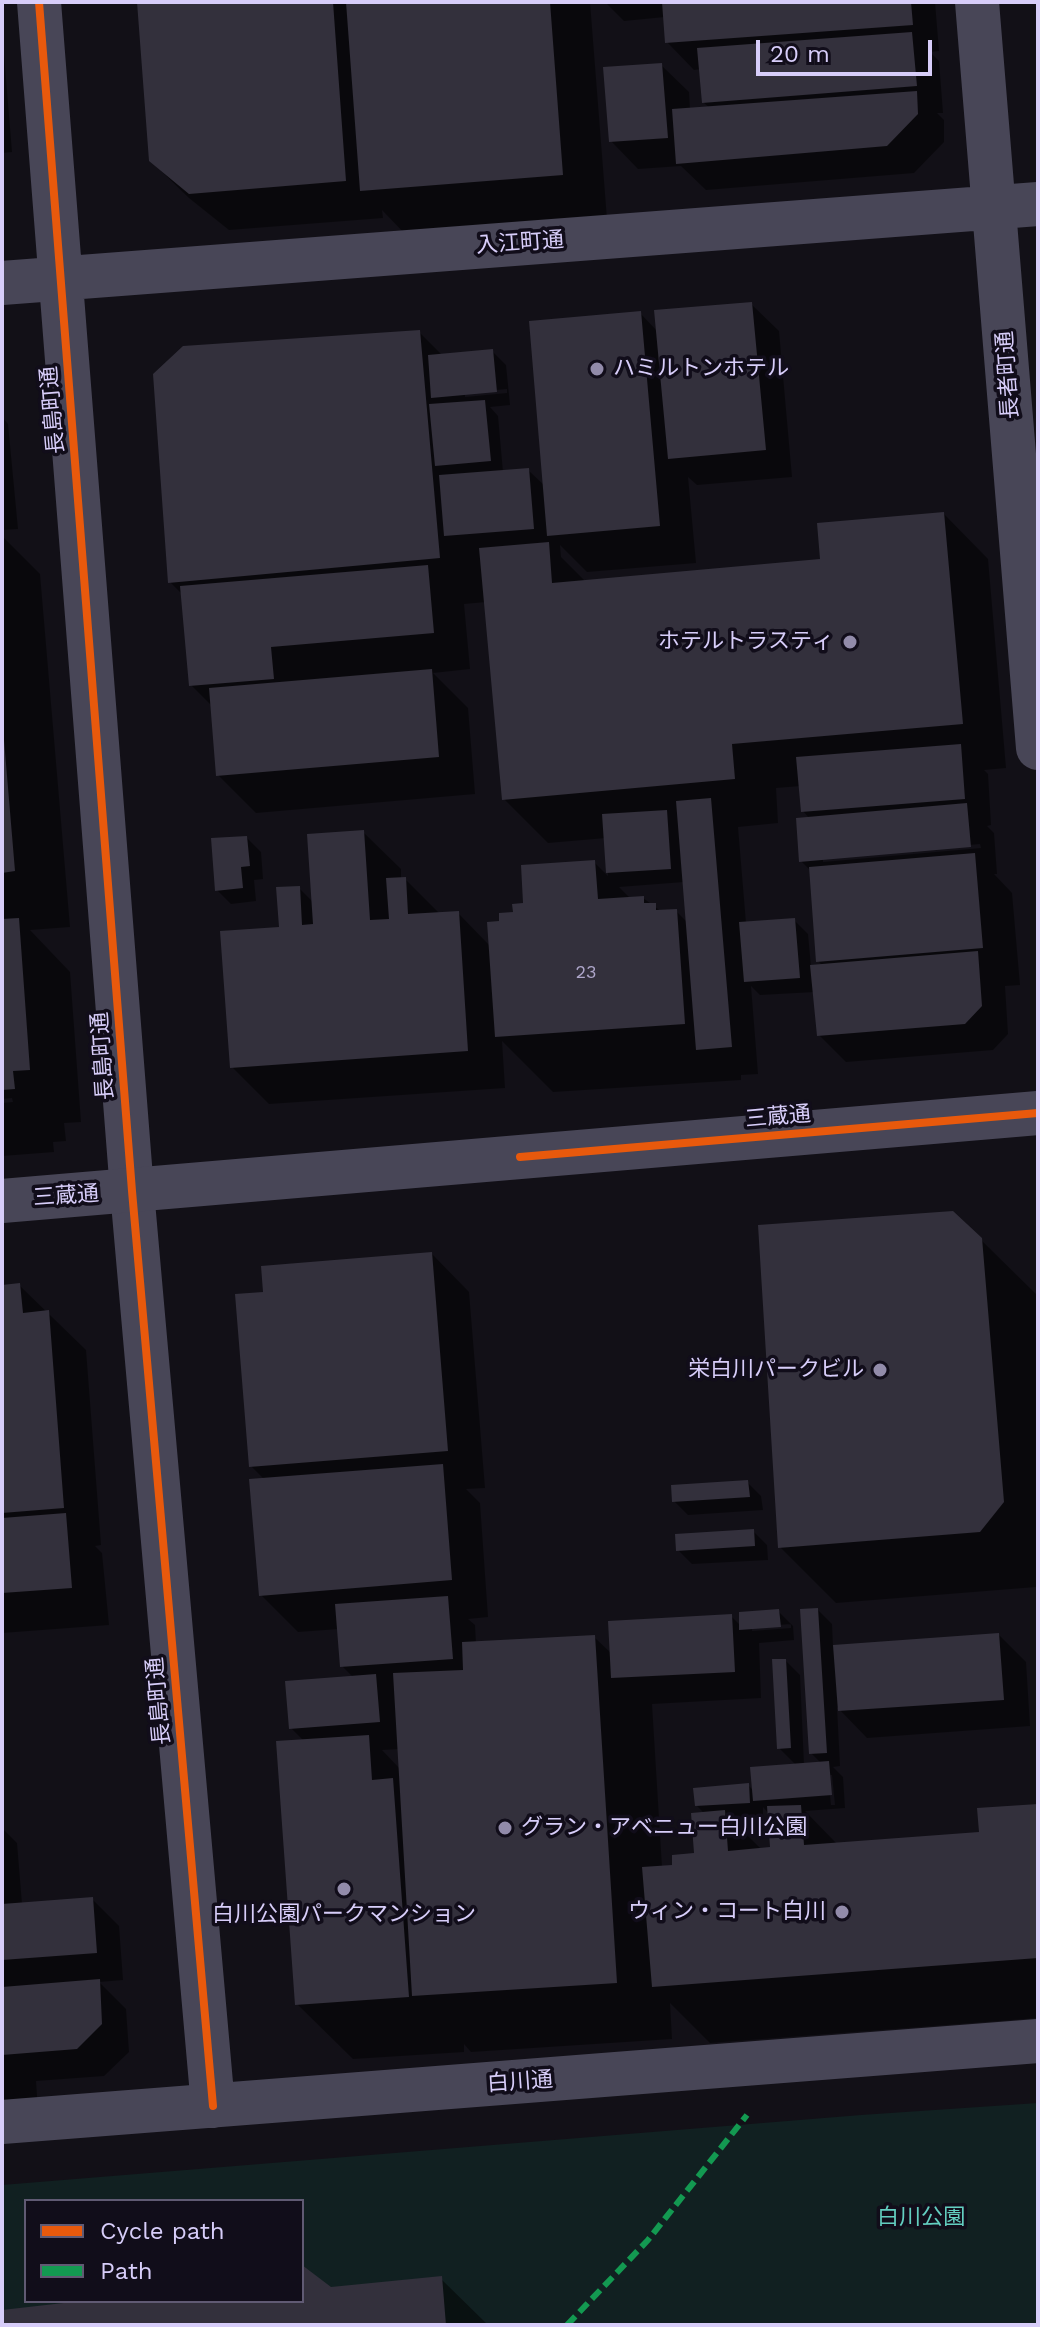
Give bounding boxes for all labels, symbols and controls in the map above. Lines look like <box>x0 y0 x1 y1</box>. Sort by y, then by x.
scale bar <box>760 24 936 74</box>
text: 20 m <box>770 40 830 68</box>
street label: 入江町通 <box>475 227 565 259</box>
street label: 長者町通 <box>992 330 1024 420</box>
place label: ハミルトンホテル <box>613 356 789 382</box>
marker: ハミルトンホテル <box>588 360 606 378</box>
street label: 長島町通 <box>36 365 70 455</box>
place label: ホテルトラスティ <box>658 629 834 655</box>
marker: ホテルトラスティ <box>841 633 859 651</box>
house number: 23 <box>576 962 596 984</box>
street label: 長島町通 <box>87 1011 119 1101</box>
street label: 三蔵通 <box>744 1101 812 1133</box>
street label: 三蔵通 <box>32 1181 100 1211</box>
place label: 栄白川パークビル <box>688 1357 864 1383</box>
marker: 栄白川パークビル <box>871 1361 889 1379</box>
street label: 長島町通 <box>142 1656 176 1746</box>
place label: グラン・アベニュー白川公園 <box>521 1815 807 1841</box>
marker: グラン・アベニュー白川公園 <box>496 1819 514 1837</box>
marker: 白川公園パークマンション <box>335 1880 353 1898</box>
place label: ウィン・コート白川 <box>628 1899 826 1925</box>
place label: 白川公園パークマンション <box>212 1902 476 1928</box>
marker: ウィン・コート白川 <box>833 1903 851 1921</box>
street label: 白川通 <box>486 2067 554 2097</box>
legend <box>24 2199 304 2303</box>
park label: 白川公園 <box>877 2205 965 2231</box>
text: Cycle path <box>100 2217 225 2245</box>
text: Path <box>100 2257 153 2285</box>

